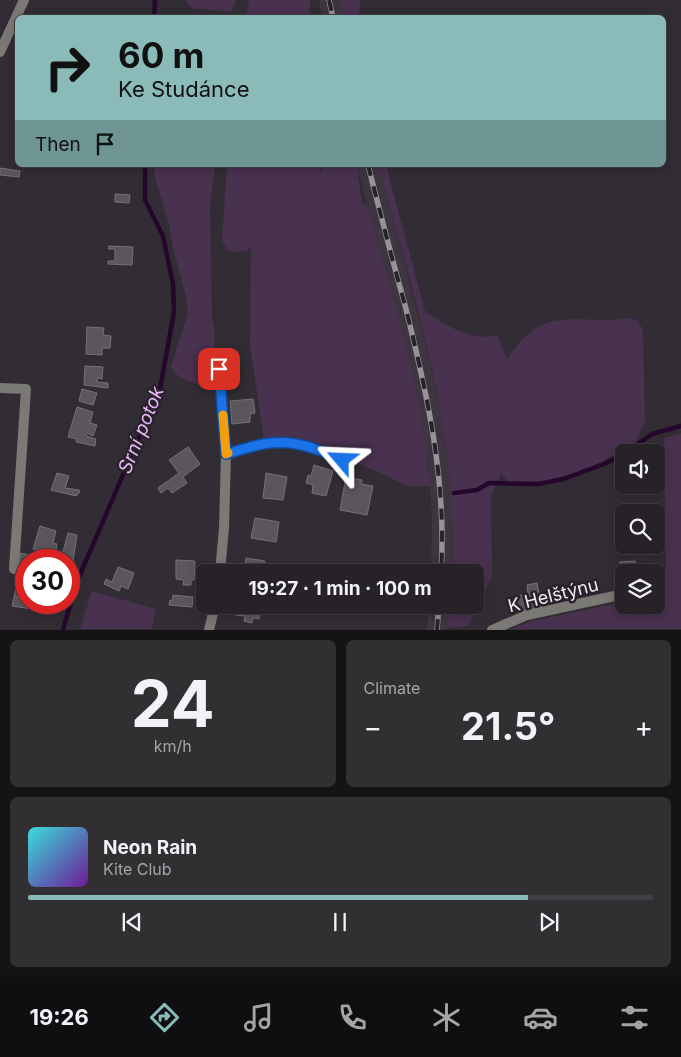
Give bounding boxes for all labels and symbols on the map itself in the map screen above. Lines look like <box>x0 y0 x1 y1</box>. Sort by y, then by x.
pin <box>198 348 240 390</box>
water label: Srní potok <box>113 383 169 477</box>
position arrow <box>315 433 367 485</box>
speed limit sign: 30 <box>15 549 80 614</box>
street label: K Helštýnu <box>506 574 600 616</box>

